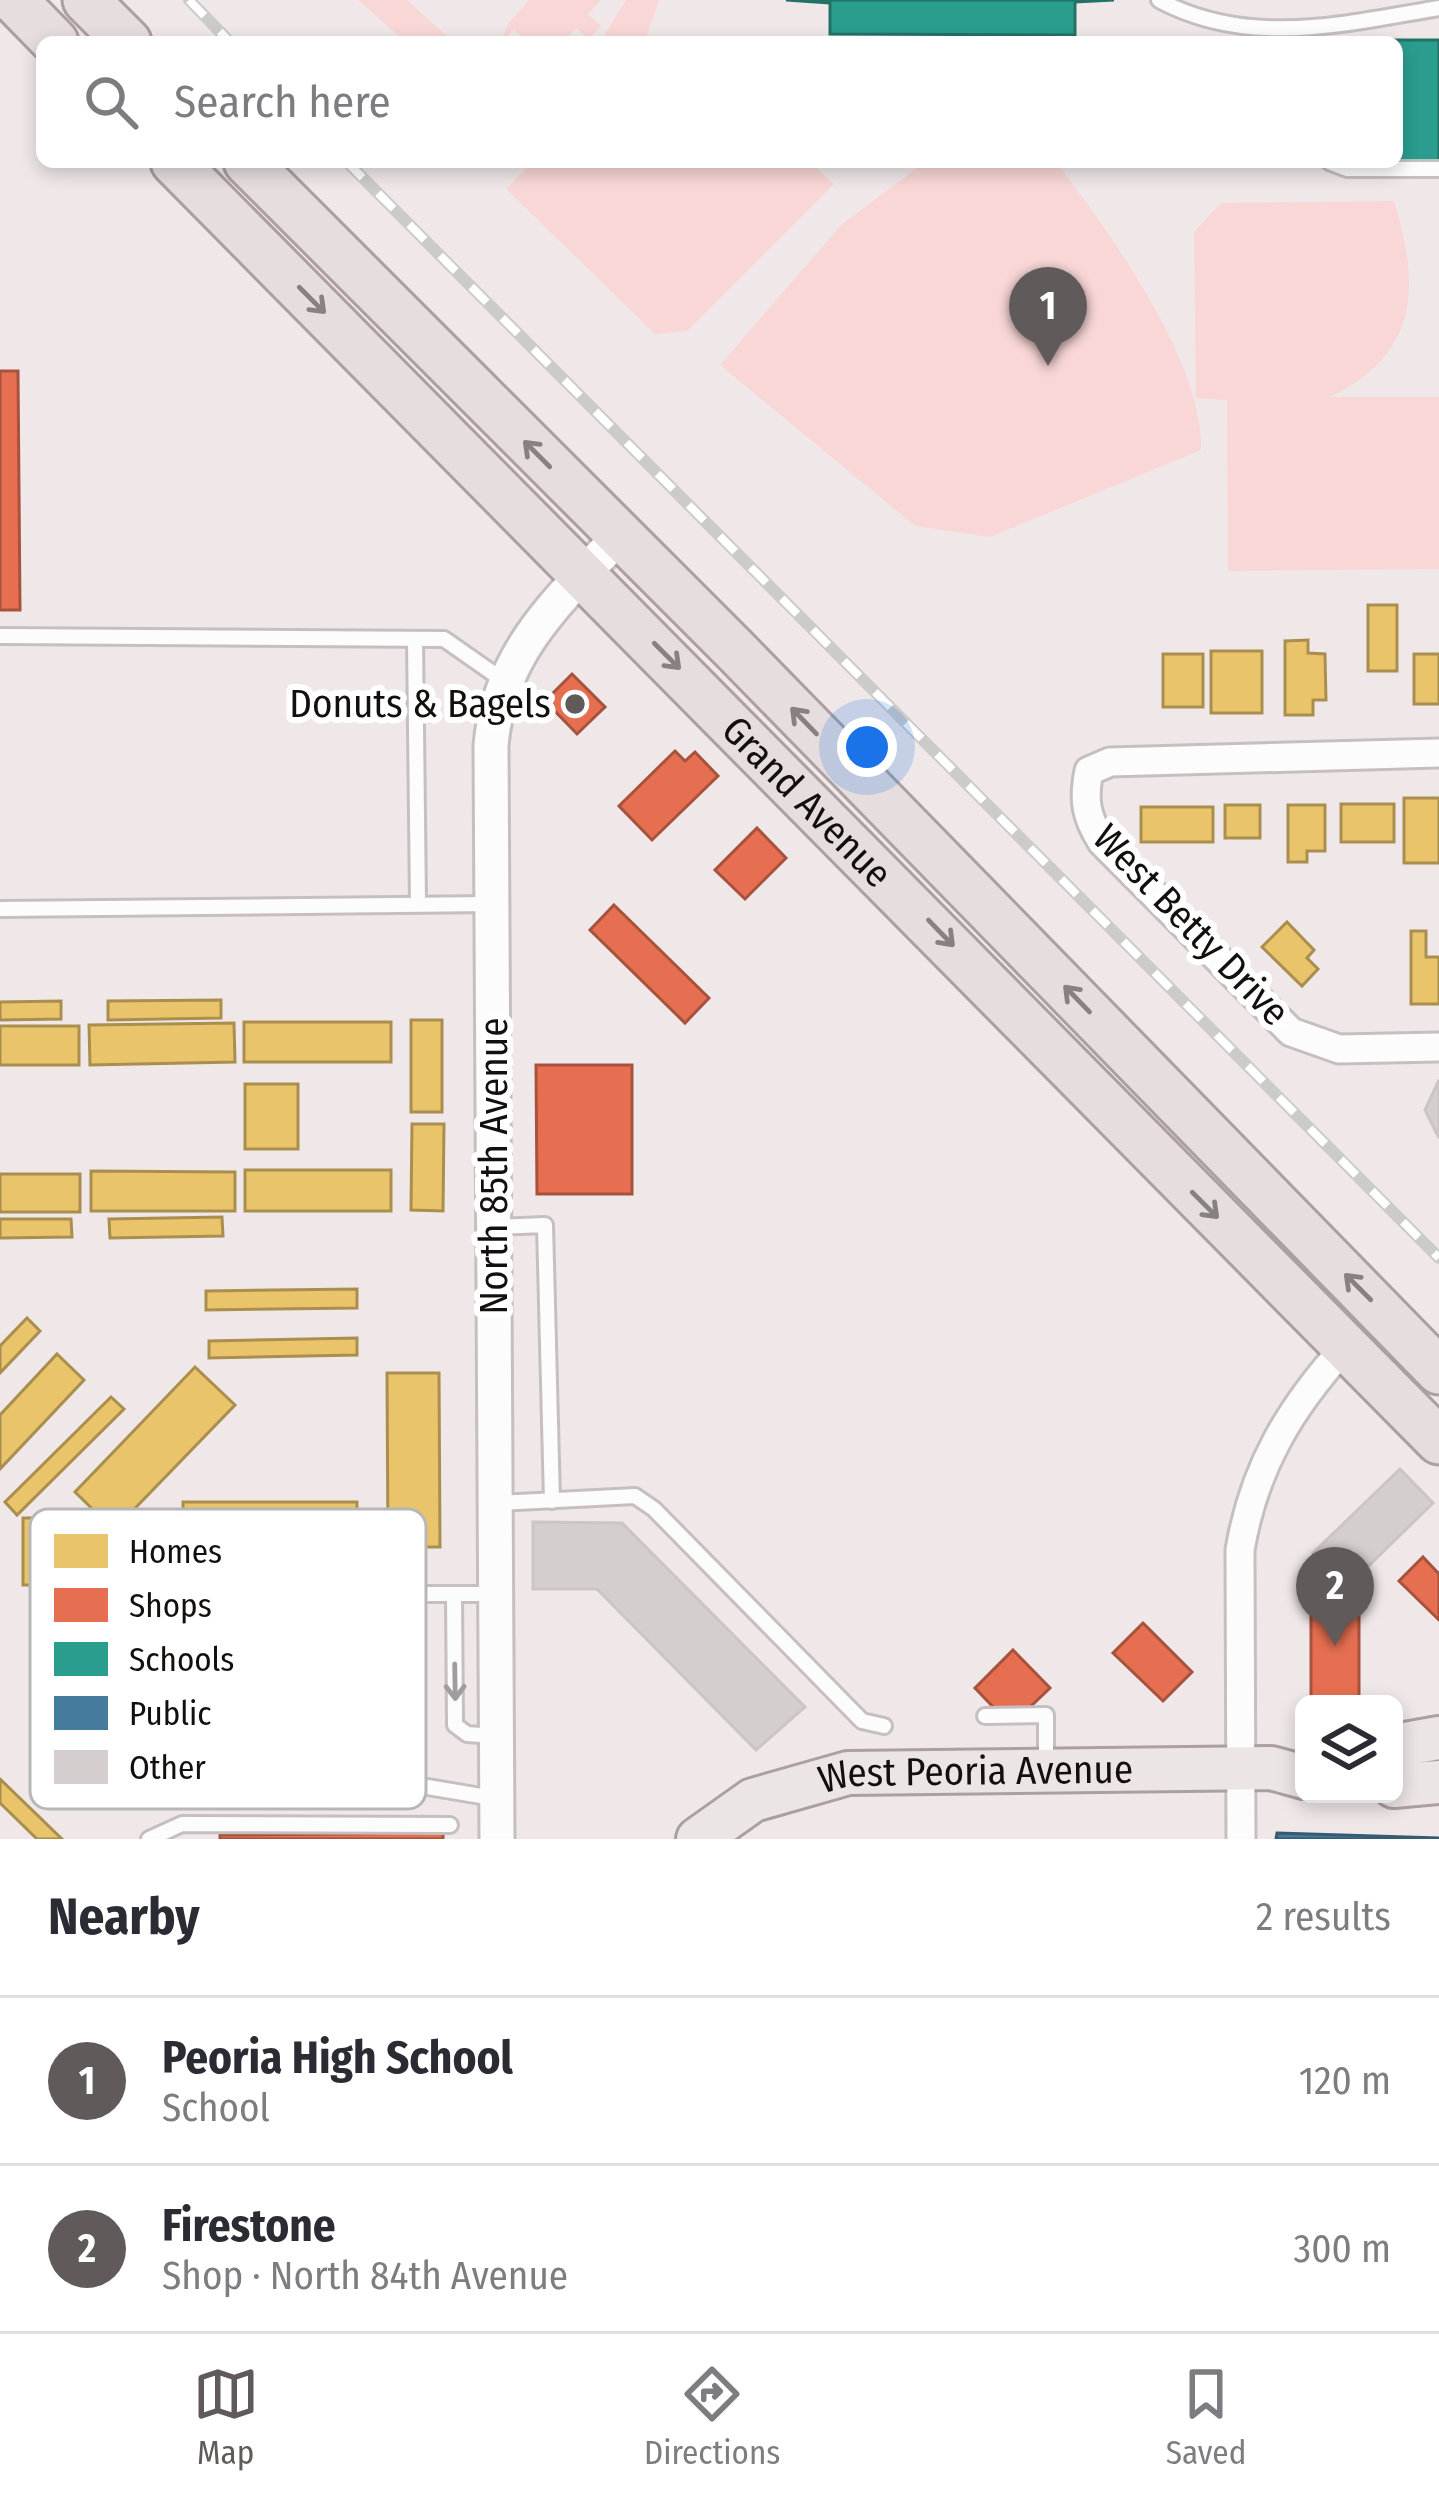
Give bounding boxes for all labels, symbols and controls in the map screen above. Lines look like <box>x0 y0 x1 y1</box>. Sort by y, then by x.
search box <box>36 36 1403 168</box>
icon: search <box>78 69 144 135</box>
text: Search here <box>174 75 391 129</box>
pin: 1 <box>1009 267 1087 366</box>
one-way arrow <box>297 285 326 314</box>
one-way arrow <box>523 440 552 469</box>
one-way arrow <box>652 641 681 670</box>
place label: Donuts & Bagels <box>289 681 551 727</box>
marker: Donuts & Bagels <box>562 691 588 717</box>
street label: Grand Avenue <box>713 707 901 897</box>
one-way arrow <box>791 707 819 736</box>
your location <box>837 717 897 777</box>
street label: West Betty Drive <box>1084 815 1298 1035</box>
one-way arrow <box>927 918 955 947</box>
one-way arrow <box>1064 985 1092 1014</box>
street label: North 85th Avenue <box>471 1017 517 1315</box>
one-way arrow <box>1190 1190 1218 1219</box>
one-way arrow <box>1344 1273 1372 1302</box>
legend <box>30 1509 426 1809</box>
text: Homes <box>129 1532 222 1572</box>
pin: 2 <box>1296 1547 1374 1646</box>
text: Shops <box>129 1586 212 1626</box>
text: Schools <box>129 1640 234 1680</box>
one-way arrow <box>444 1662 466 1701</box>
text: Public <box>129 1694 211 1734</box>
map controls <box>1295 1695 1403 1803</box>
button: layers <box>1295 1695 1403 1803</box>
street label: West Peoria Avenue <box>813 1747 1133 1803</box>
text: Other <box>129 1748 206 1788</box>
text: Nearby <box>48 1886 200 1948</box>
text: 2 results <box>1256 1894 1391 1940</box>
text: Peoria High School <box>162 2031 513 2085</box>
text: 1 <box>79 2058 95 2104</box>
text: 120 m <box>1299 2058 1391 2104</box>
text: School <box>162 2085 270 2131</box>
text: Firestone <box>162 2199 336 2253</box>
text: 2 <box>78 2226 96 2272</box>
text: 300 m <box>1294 2226 1391 2272</box>
text: Shop · North 84th Avenue <box>162 2253 568 2299</box>
tab: Map <box>193 2361 259 2473</box>
tab: Directions <box>644 2361 780 2473</box>
tab: Saved <box>1166 2361 1246 2473</box>

